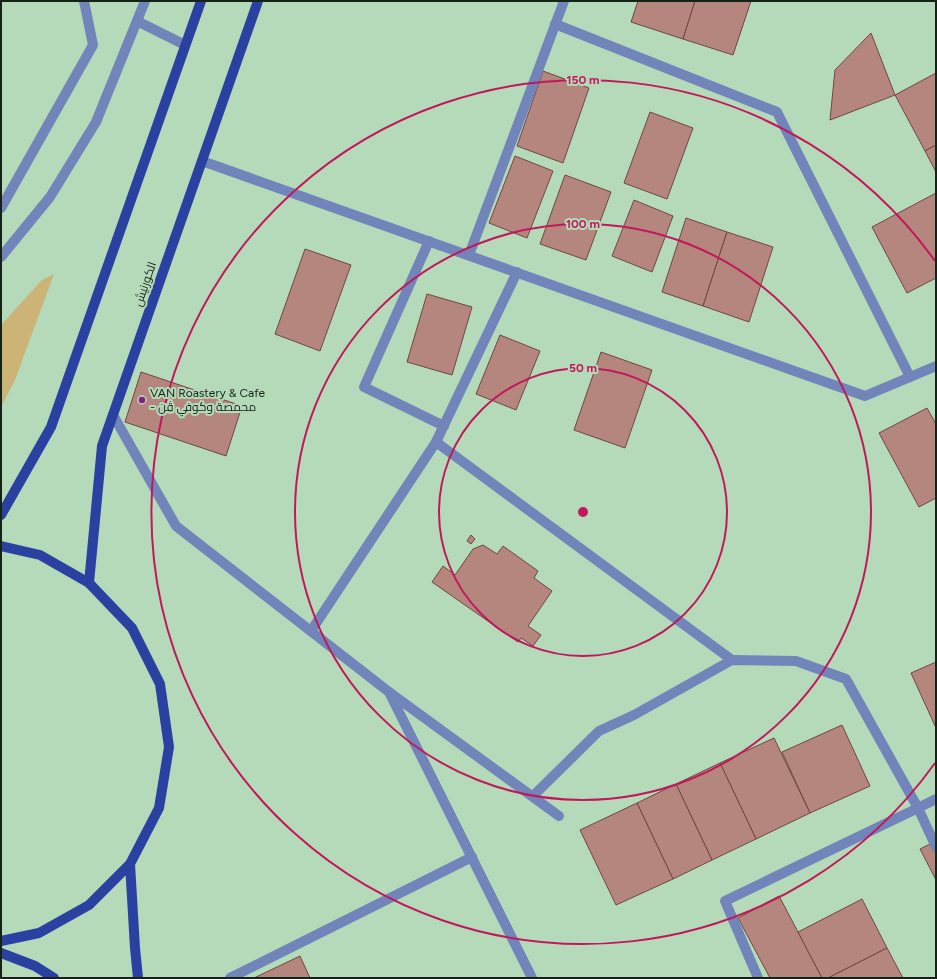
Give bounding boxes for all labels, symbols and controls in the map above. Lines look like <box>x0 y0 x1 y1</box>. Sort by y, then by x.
text: 150 m <box>566 73 600 87</box>
text: 100 m <box>566 217 600 231</box>
street label: الكورنيش <box>131 260 159 308</box>
text: 50 m <box>569 361 597 375</box>
place label: VAN Roastery & Cafe - محمصة وكوفي ڤِن <box>150 386 266 417</box>
marker: VAN Roastery & Cafe - محمصة وكوفي ڤِن <box>137 395 147 405</box>
centre of rings <box>576 505 590 519</box>

